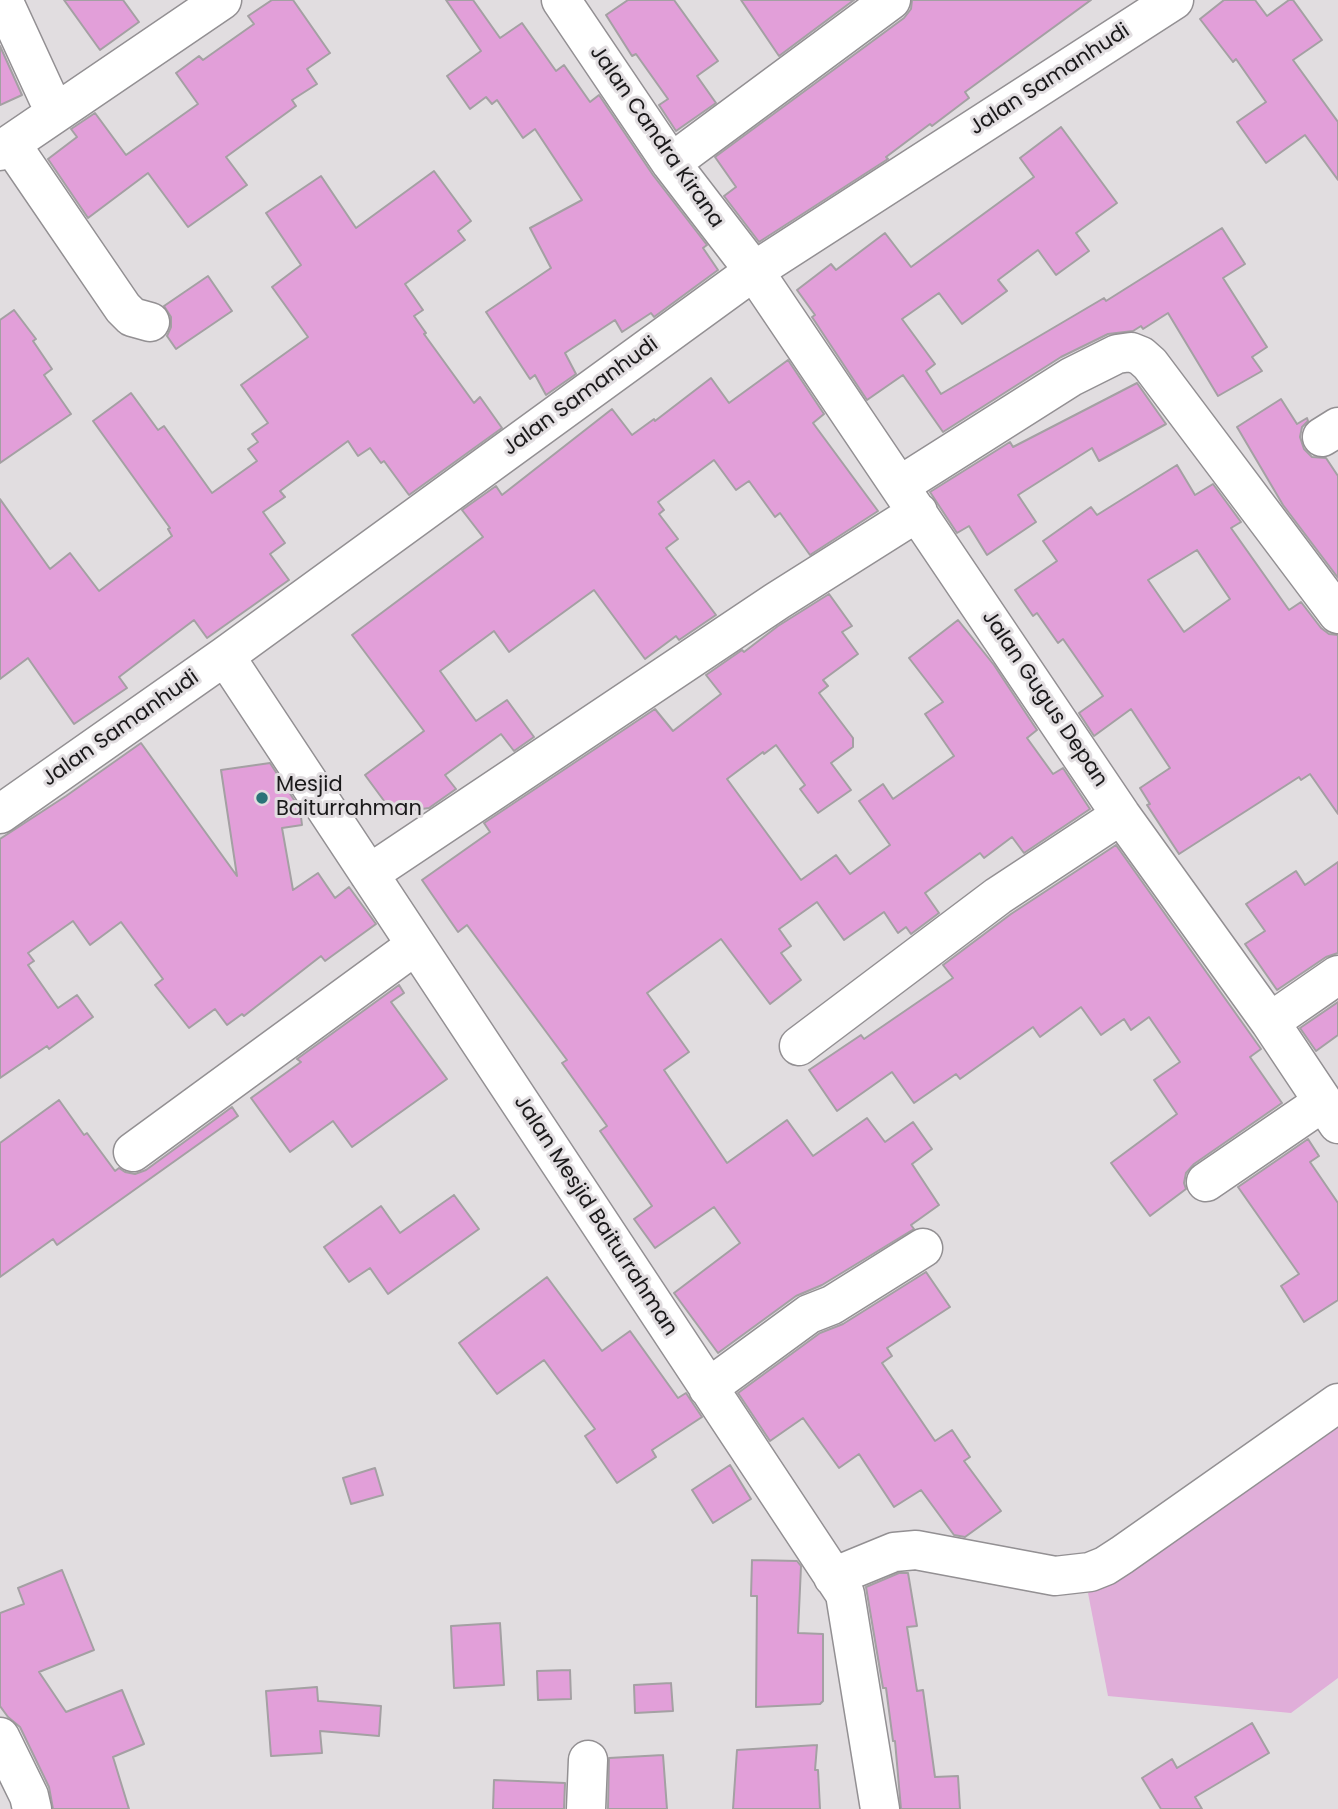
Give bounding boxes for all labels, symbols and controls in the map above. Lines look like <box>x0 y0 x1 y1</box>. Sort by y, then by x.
street label: Jalan Samanhudi <box>965 19 1135 141</box>
street label: Jalan Candra Kirana <box>583 41 729 233</box>
street label: Jalan Samanhudi <box>498 332 664 462</box>
street label: Jalan Gugus Depan <box>976 606 1112 792</box>
street label: Jalan Samanhudi <box>38 665 204 793</box>
place label: Mesjid Baiturrahman <box>276 773 422 823</box>
marker: Mesjid Baiturrahman <box>254 790 270 806</box>
street label: Jalan Mesjid Baiturrahman <box>508 1091 682 1341</box>

